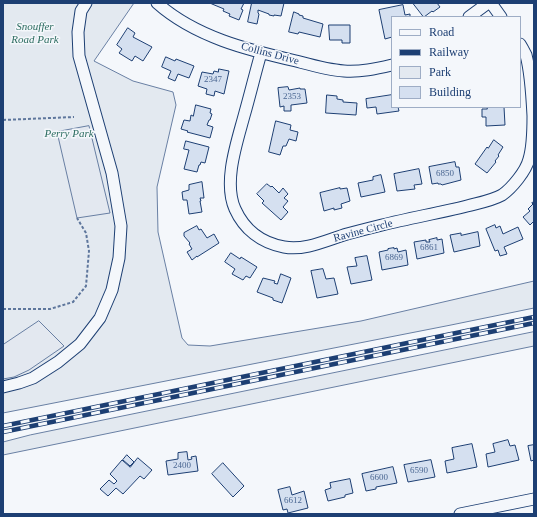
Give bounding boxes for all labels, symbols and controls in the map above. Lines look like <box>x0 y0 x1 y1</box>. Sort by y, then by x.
legend <box>391 16 521 108</box>
park label: Snouffer Road Park <box>11 20 59 46</box>
text: Road <box>429 25 454 39</box>
street label: Collins Drive <box>240 40 300 68</box>
text: Railway <box>429 45 469 59</box>
text: Park <box>429 65 451 79</box>
house number: 2347 <box>204 75 222 85</box>
text: Building <box>429 85 471 99</box>
house number: 2353 <box>283 92 301 102</box>
park label: Perry Park <box>44 127 94 141</box>
house number: 6850 <box>436 169 454 179</box>
street label: Ravine Circle <box>332 217 394 245</box>
house number: 6861 <box>420 243 438 253</box>
house number: 6869 <box>385 253 403 263</box>
house number: 2400 <box>173 461 191 471</box>
house number: 6590 <box>410 466 428 476</box>
house number: 6600 <box>370 473 388 483</box>
house number: 6612 <box>284 496 302 506</box>

